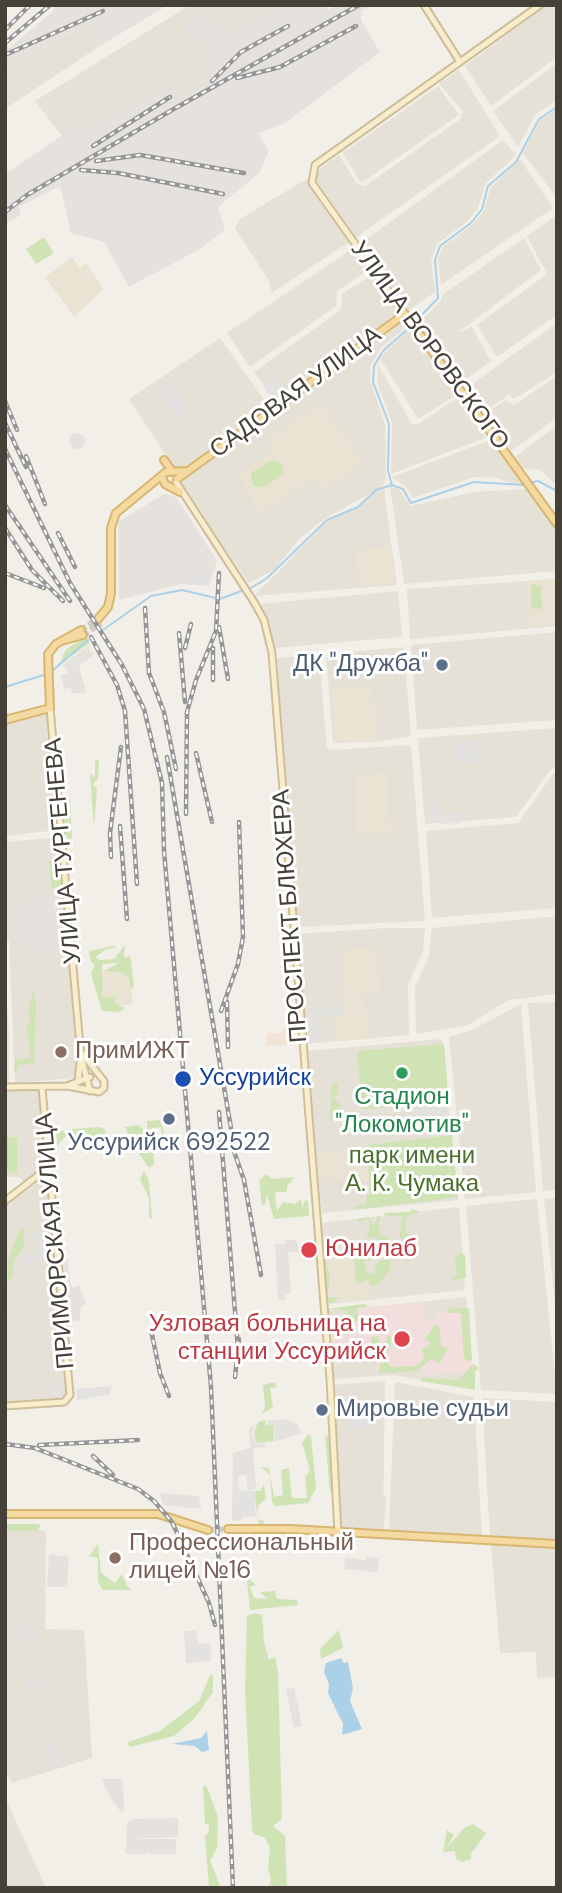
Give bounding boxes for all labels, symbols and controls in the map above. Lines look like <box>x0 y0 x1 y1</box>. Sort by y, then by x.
street label: УЛИЦА ВОРОВСКОГО <box>344 236 514 456</box>
street label: САДОВАЯ УЛИЦА <box>205 321 387 465</box>
place label: ДК "Дружба" <box>293 651 428 679</box>
marker: ДК "Дружба" <box>434 657 450 673</box>
street label: УЛИЦА ТУРГЕНЕВА <box>40 737 88 965</box>
street label: ПРОСПЕКТ БЛЮХЕРА <box>268 788 314 1044</box>
place label: ПримИЖТ <box>75 1038 190 1066</box>
marker: ПримИЖТ <box>53 1044 69 1060</box>
place label: Уссурийск <box>199 1065 311 1093</box>
marker: Стадион "Локомотив" <box>394 1065 410 1081</box>
marker: Уссурийск <box>173 1069 193 1089</box>
place label: Стадион "Локомотив" <box>335 1084 469 1140</box>
marker: Уссурийск 692522 <box>161 1111 177 1127</box>
street label: ПРИМОРСКАЯ УЛИЦА <box>30 1112 82 1370</box>
place label: Уссурийск 692522 <box>67 1130 271 1158</box>
park label: парк имени А. К. Чумака <box>345 1143 479 1199</box>
place label: Юнилаб <box>325 1236 417 1264</box>
marker: Юнилаб <box>299 1240 319 1260</box>
place label: Узловая больница на станции Уссурийск <box>149 1311 386 1367</box>
marker: Узловая больница на станции Уссурийск <box>392 1329 412 1349</box>
place label: Мировые судьи <box>336 1396 509 1424</box>
marker: Мировые судьи <box>314 1402 330 1418</box>
place label: Профессиональный лицей №16 <box>129 1530 354 1586</box>
marker: Профессиональный лицей №16 <box>107 1550 123 1566</box>

